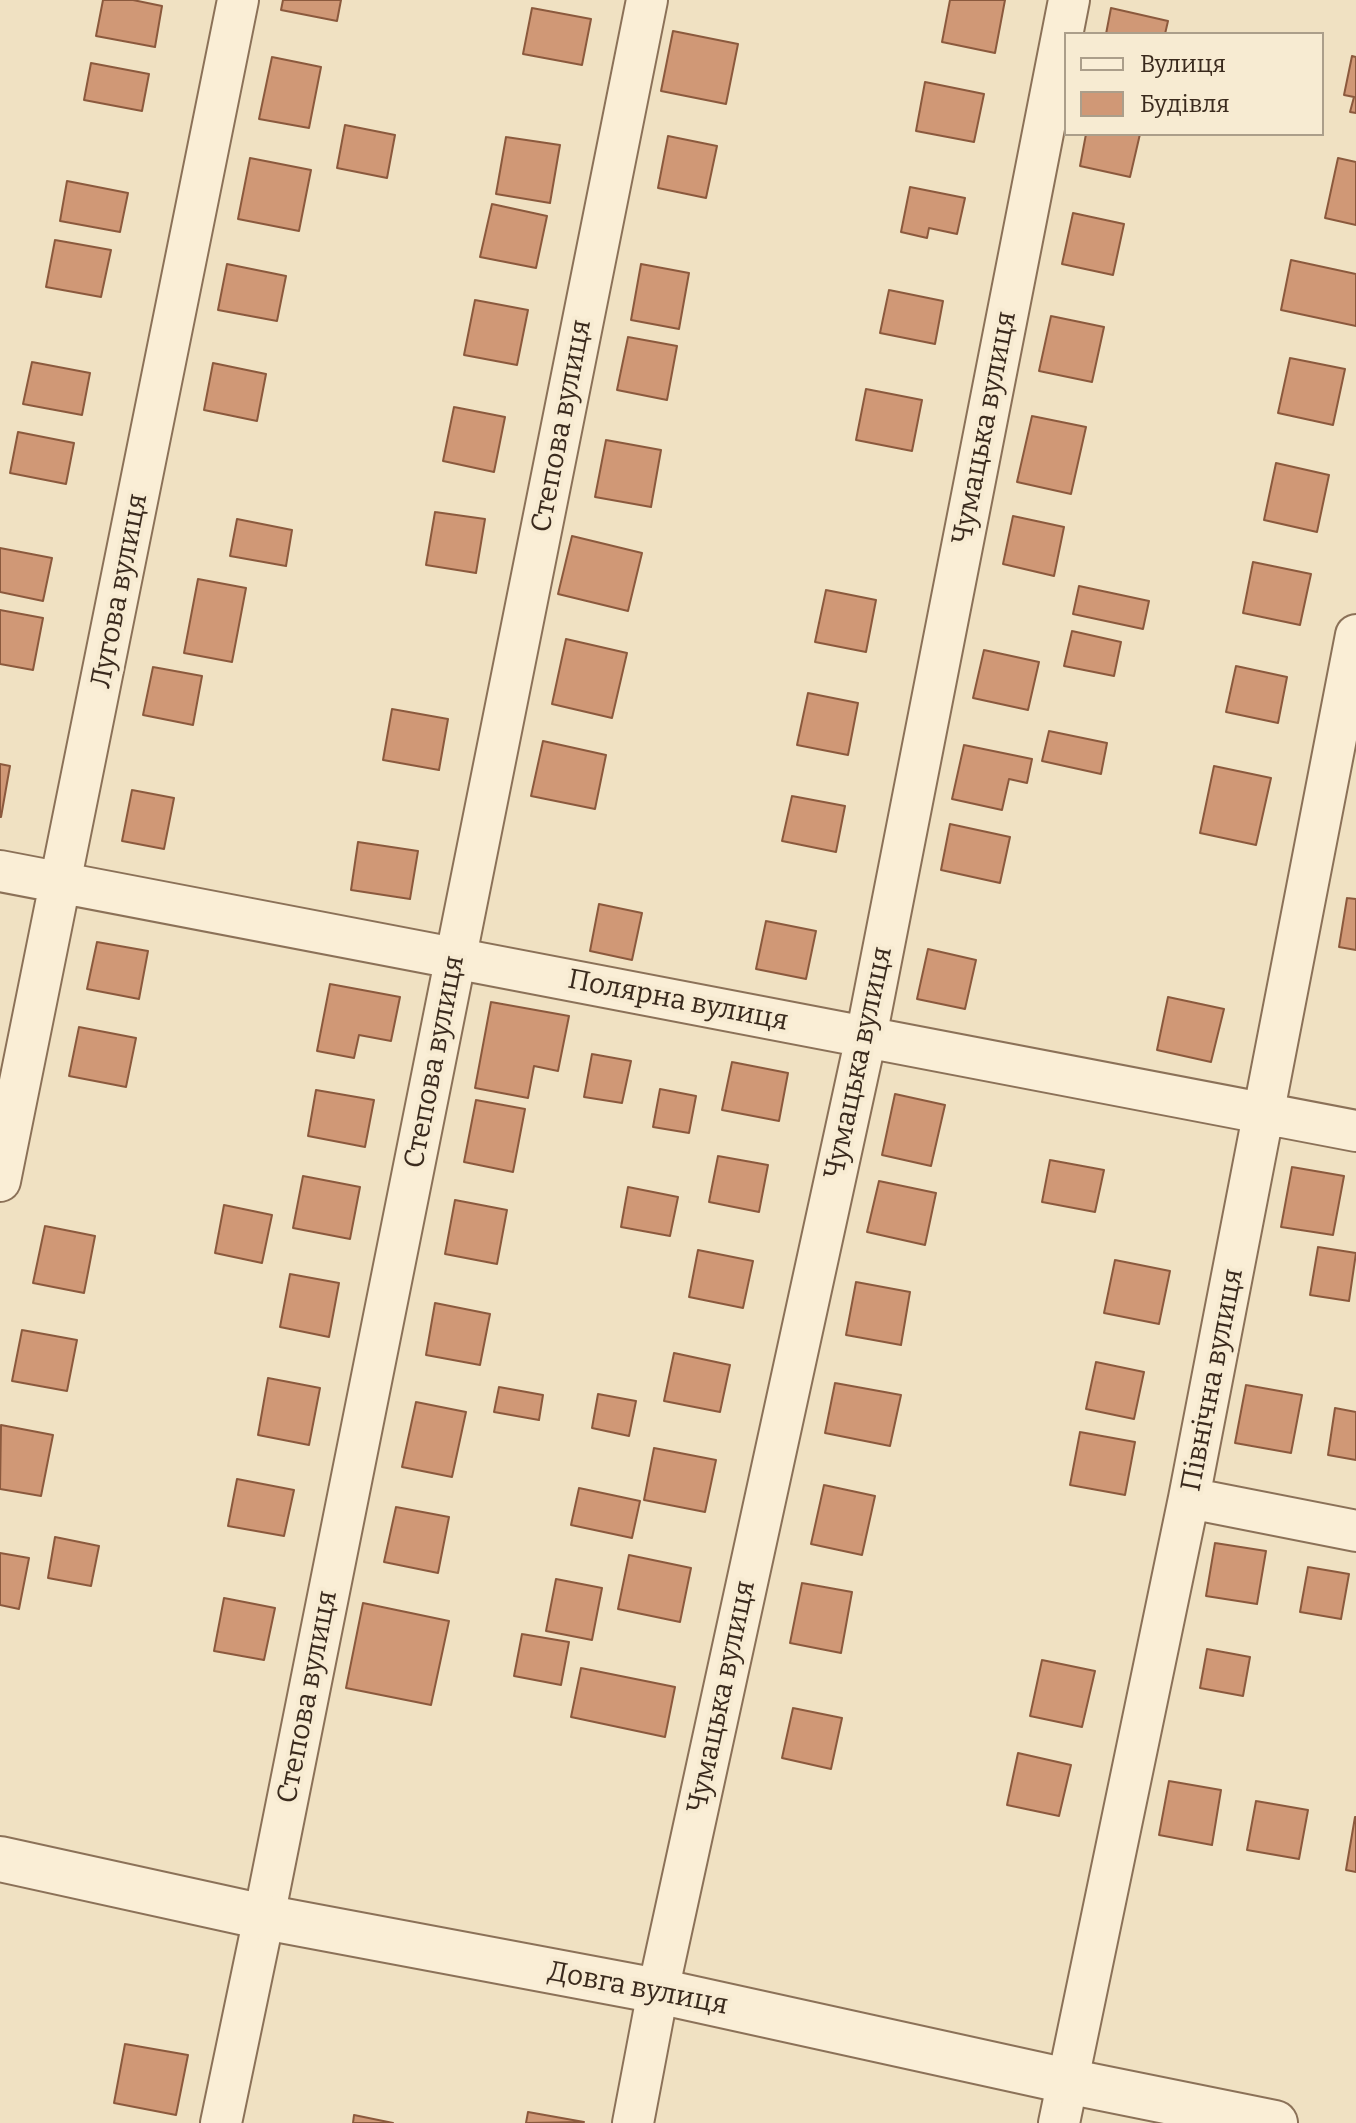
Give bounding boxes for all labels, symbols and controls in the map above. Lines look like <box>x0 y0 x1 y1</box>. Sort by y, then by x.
legend <box>1064 32 1324 136</box>
text: Вулиця <box>1140 50 1226 78</box>
text: Будівля <box>1140 90 1230 118</box>
street label: Чумацька вулиця <box>946 309 1024 547</box>
street label: Степова вулиця <box>525 317 599 535</box>
street label: Лугова вулиця <box>85 491 155 691</box>
street label: Чумацька вулиця <box>818 944 900 1182</box>
street label: Степова вулиця <box>398 953 472 1171</box>
street label: Полярна вулиця <box>565 963 791 1039</box>
street label: Північна вулиця <box>1175 1266 1251 1494</box>
street label: Чумацька вулиця <box>681 1578 763 1816</box>
street label: Степова вулиця <box>271 1588 345 1806</box>
street label: Довга вулиця <box>545 1955 731 2023</box>

